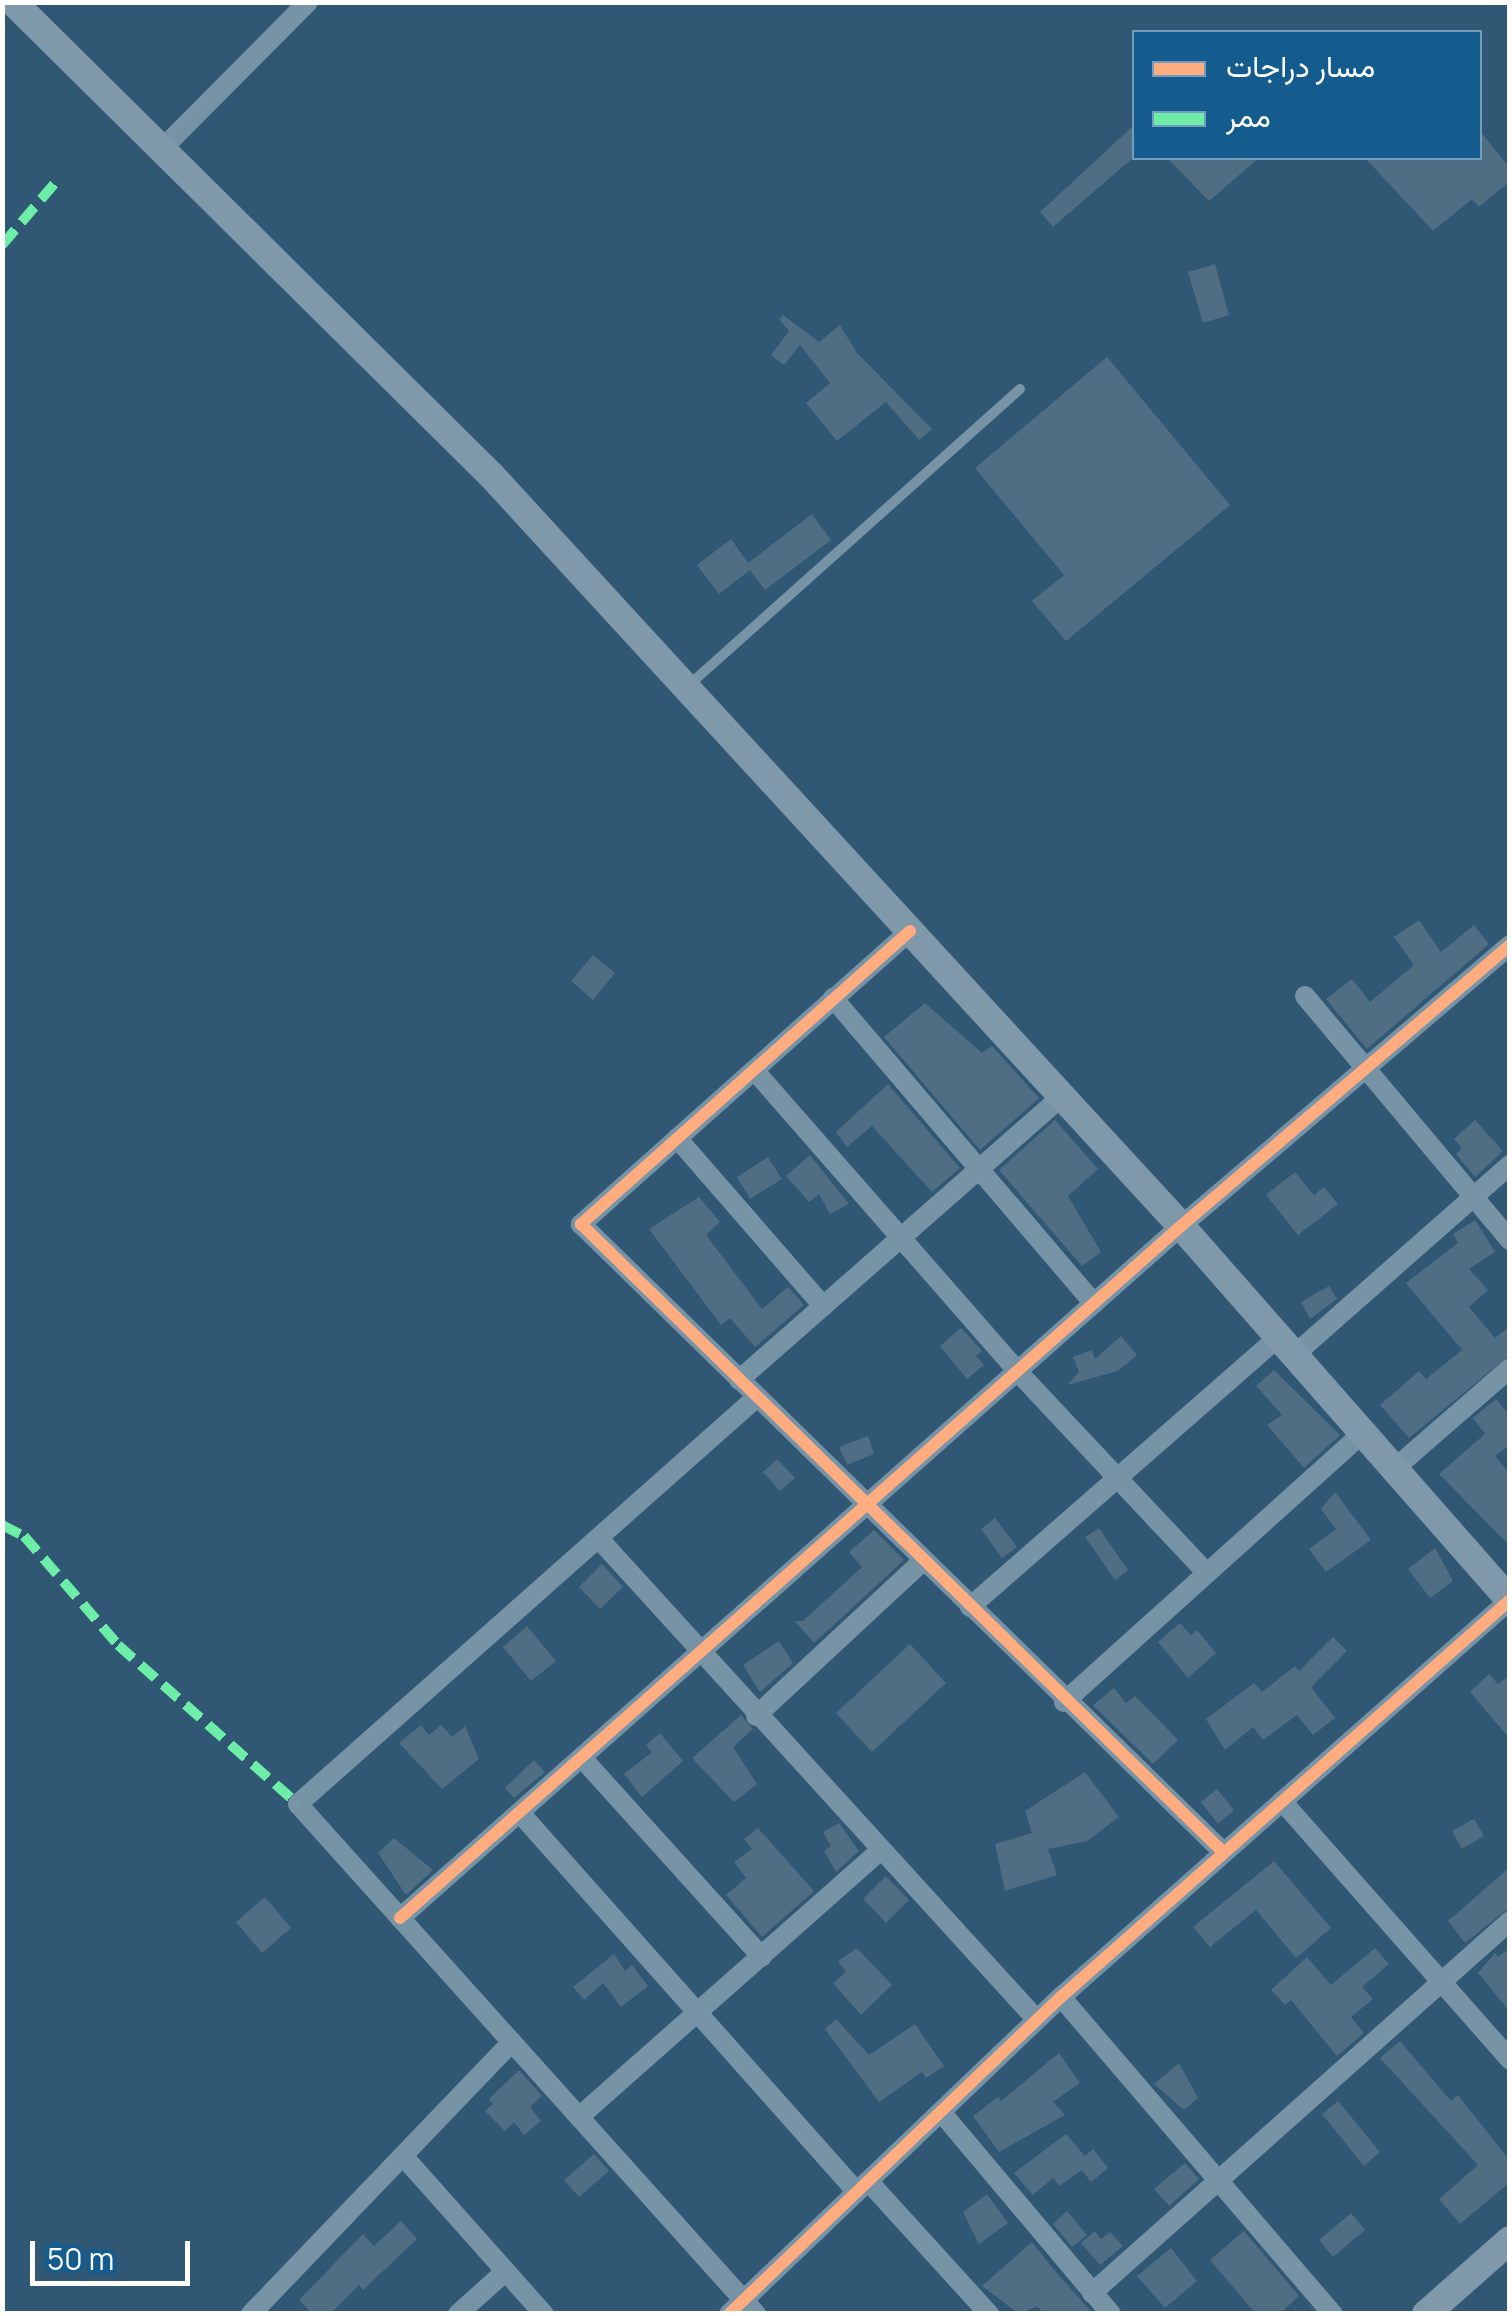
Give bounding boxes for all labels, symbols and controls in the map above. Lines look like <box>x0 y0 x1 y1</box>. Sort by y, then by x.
legend <box>1132 30 1482 160</box>
text: مسار دراجات <box>1226 45 1375 86</box>
text: ممر <box>1226 95 1271 136</box>
scale bar <box>35 2221 195 2283</box>
text: 50 m <box>47 2238 114 2279</box>

